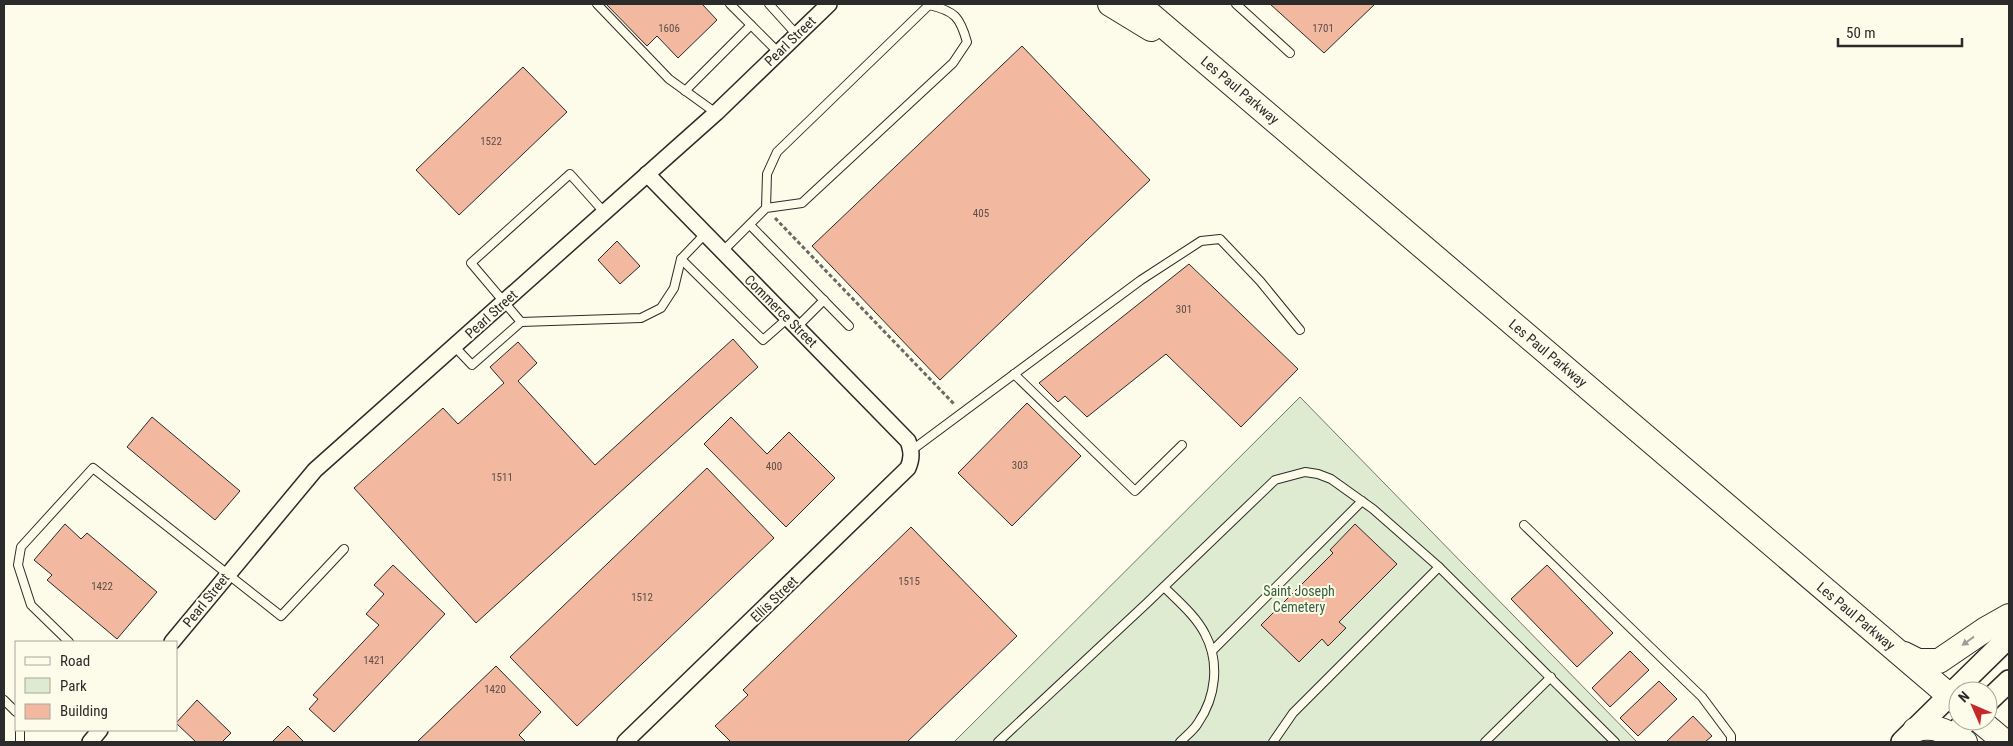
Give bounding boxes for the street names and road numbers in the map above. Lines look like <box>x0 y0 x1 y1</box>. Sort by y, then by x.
street label: Pearl Street <box>761 13 819 69</box>
street label: Les Paul Parkway <box>1198 53 1282 127</box>
street label: Commerce Street <box>741 271 821 351</box>
street label: Pearl Street <box>462 286 520 342</box>
street label: Les Paul Parkway <box>1506 316 1590 390</box>
street label: Pearl Street <box>180 570 232 630</box>
street label: Ellis Street <box>747 573 801 625</box>
street label: Les Paul Parkway <box>1814 579 1898 653</box>

